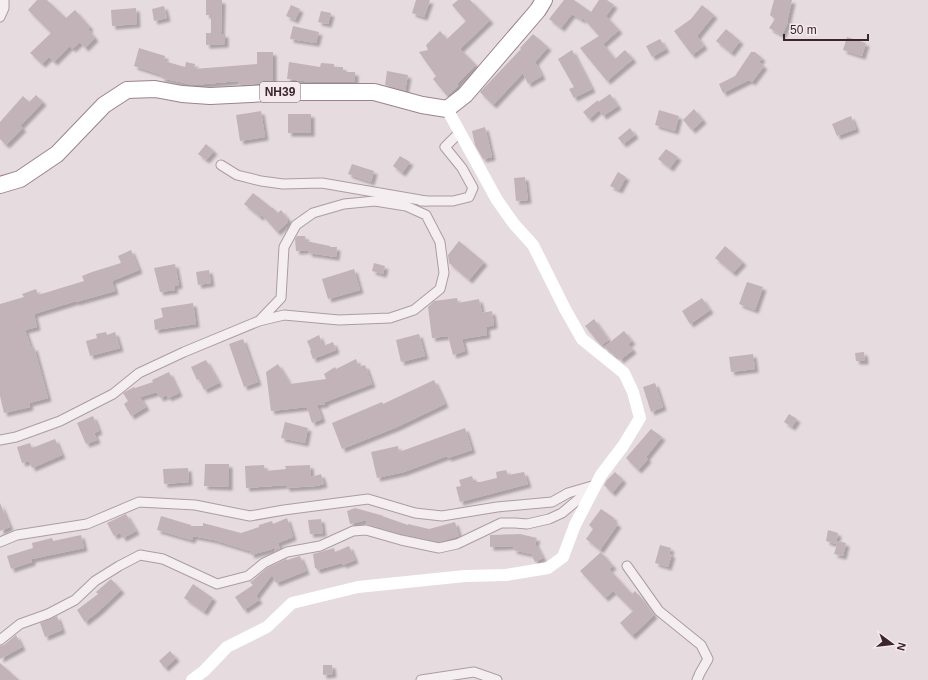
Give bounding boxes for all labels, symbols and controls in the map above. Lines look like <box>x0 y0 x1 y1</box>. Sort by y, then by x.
scale bar <box>784 16 868 42</box>
text: 50 m <box>790 23 817 37</box>
road number: NH39 <box>260 82 300 102</box>
north arrow <box>872 624 912 664</box>
text: N <box>895 641 908 652</box>

